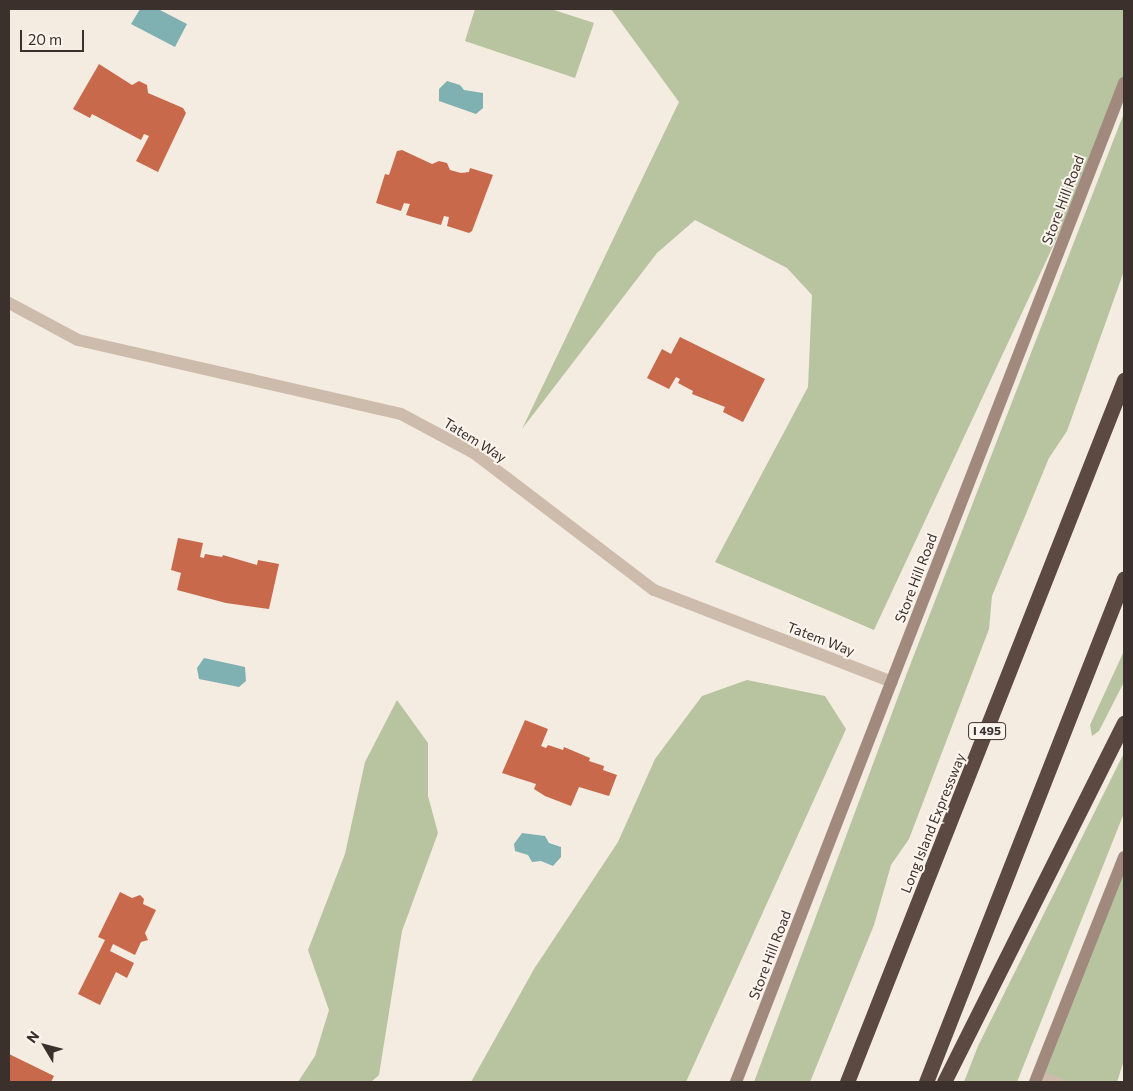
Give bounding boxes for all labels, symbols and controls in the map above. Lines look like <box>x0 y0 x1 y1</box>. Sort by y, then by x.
scale bar <box>22 20 86 52</box>
text: 20 m <box>28 30 62 48</box>
street label: Store Hill Road <box>1038 153 1088 247</box>
street label: Tatem Way <box>440 414 510 466</box>
street label: Store Hill Road <box>891 531 941 625</box>
street label: Tatem Way <box>785 618 857 660</box>
road number: I 495 <box>967 721 1007 740</box>
street label: Long Island Expressway <box>897 751 969 895</box>
street label: Store Hill Road <box>745 908 795 1002</box>
north arrow <box>20 1021 70 1071</box>
text: N <box>23 1027 43 1046</box>

